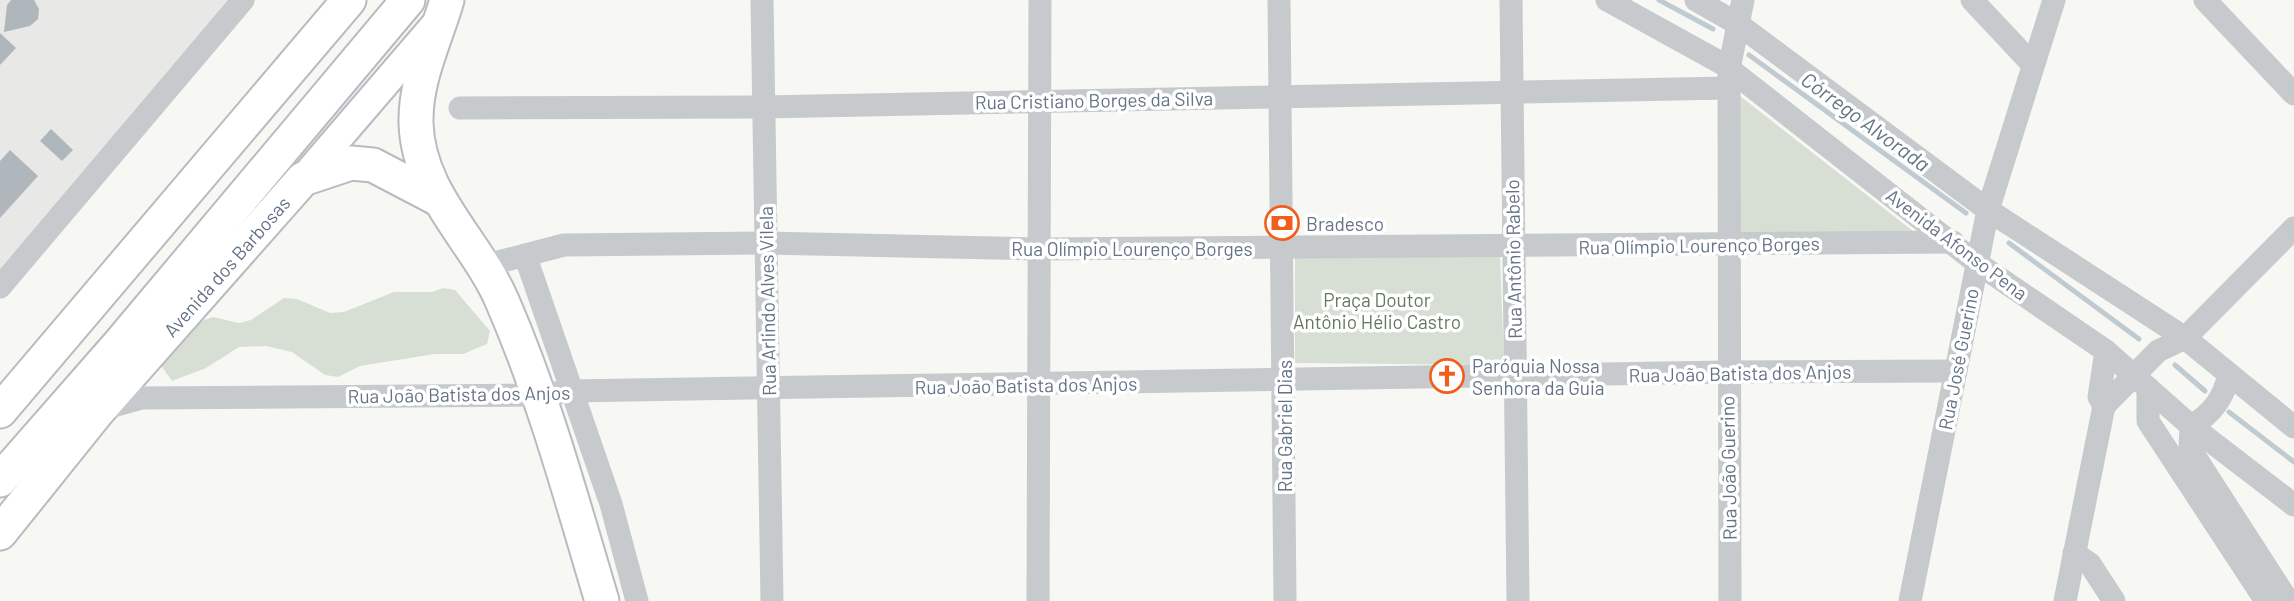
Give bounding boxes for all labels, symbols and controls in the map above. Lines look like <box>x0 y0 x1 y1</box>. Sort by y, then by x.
water label: Córrego Alvorada <box>1797 66 1935 176</box>
street label: Rua Cristiano Borges da Silva <box>975 86 1213 114</box>
street label: Rua Antônio Rabelo <box>1500 179 1526 339</box>
street label: Avenida Afonso Pena <box>1882 183 2032 305</box>
street label: Avenida dos Barbosas <box>158 191 294 341</box>
bank icon: Bradesco <box>1263 204 1301 242</box>
street label: Rua Arlindo Alves Vilela <box>754 206 780 396</box>
place label: Bradesco <box>1306 212 1384 235</box>
street label: Rua Olímpio Lourenço Borges <box>1578 231 1820 259</box>
street label: Rua Olímpio Lourenço Borges <box>1011 237 1253 260</box>
street label: Rua José Guerino <box>1933 286 1983 432</box>
park label: Praça Doutor Antônio Hélio Castro <box>1293 288 1461 333</box>
place label: Paróquia Nossa Senhora da Guia <box>1472 354 1605 399</box>
church icon: Paróquia Nossa Senhora da Guia <box>1428 357 1466 395</box>
street label: Rua Gabriel Dias <box>1273 360 1296 492</box>
street label: Rua João Batista dos Anjos <box>1628 360 1852 386</box>
street label: Rua João Batista dos Anjos <box>914 372 1138 398</box>
street label: Rua João Batista dos Anjos <box>347 381 571 407</box>
street label: Rua João Guerino <box>1715 396 1741 540</box>

